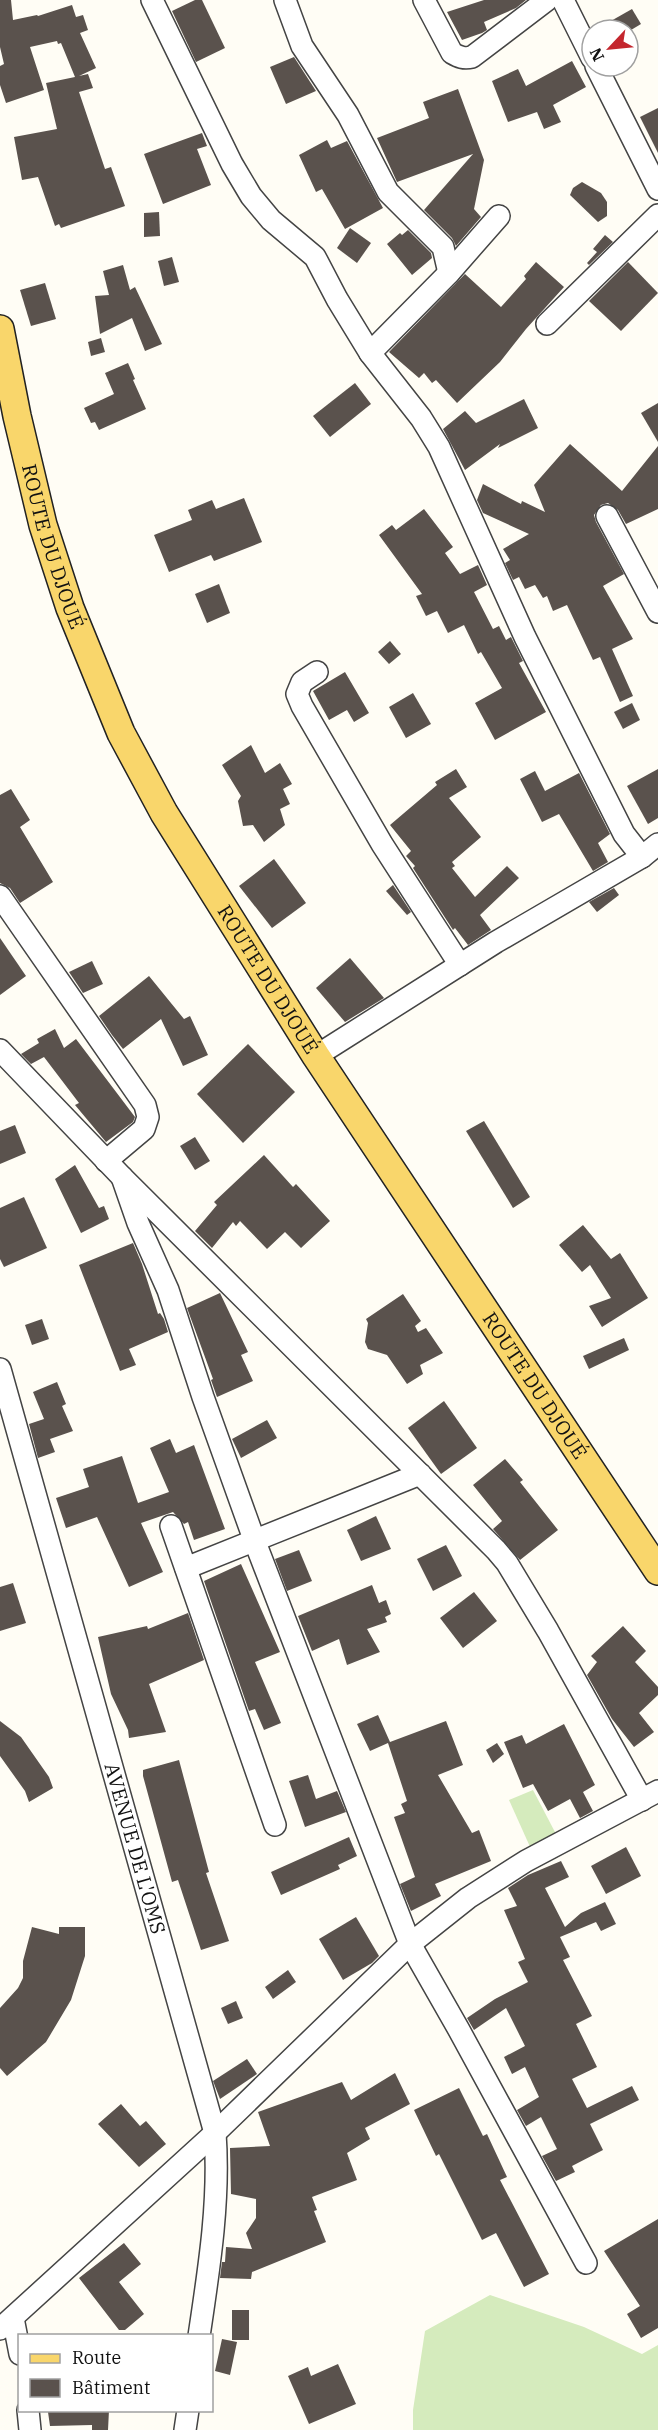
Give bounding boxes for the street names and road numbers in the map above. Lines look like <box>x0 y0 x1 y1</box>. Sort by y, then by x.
street label: ROUTE DU DJOUÉ <box>16 461 91 633</box>
street label: ROUTE DU DJOUÉ <box>212 899 325 1059</box>
street label: ROUTE DU DJOUÉ <box>477 1307 594 1464</box>
street label: AVENUE DE L'OMS <box>98 1759 172 1937</box>

